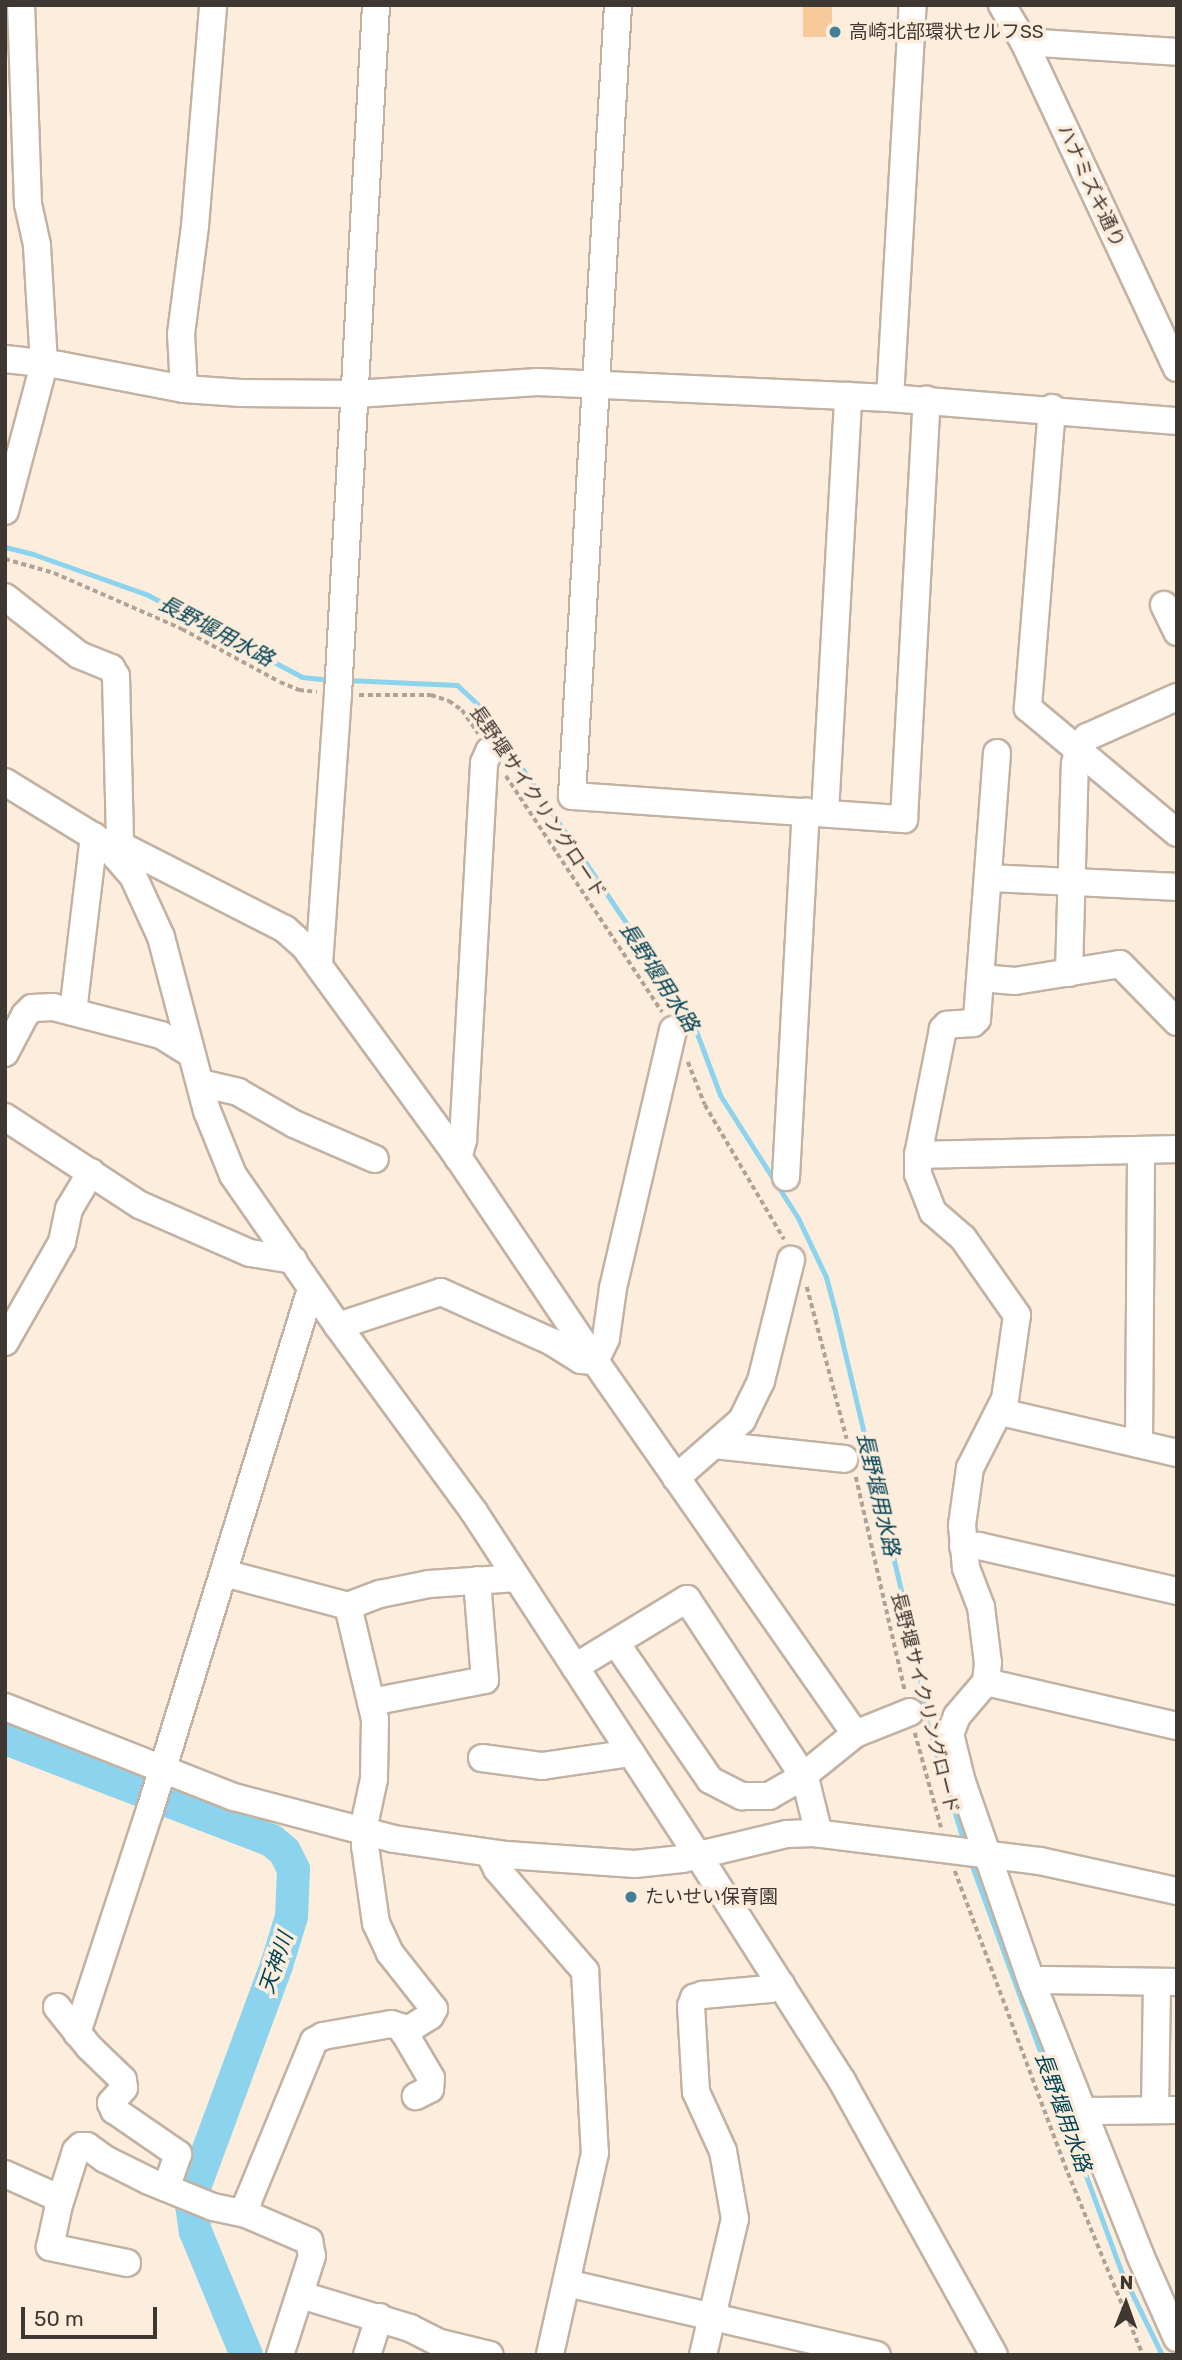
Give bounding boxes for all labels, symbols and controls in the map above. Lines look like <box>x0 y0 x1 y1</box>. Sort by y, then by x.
place label: 高崎北部環状セルフSS <box>849 21 1044 43</box>
marker: 高崎北部環状セルフSS <box>827 24 843 40</box>
street label: ハナミズキ通り <box>1053 121 1129 251</box>
water label: 長野堰用水路 <box>154 590 278 672</box>
street label: 長野堰サイクリングロード <box>465 701 611 903</box>
water label: 長野堰用水路 <box>614 917 704 1037</box>
water label: 長野堰用水路 <box>852 1430 904 1558</box>
street label: 長野堰サイクリングロード <box>886 1590 964 1816</box>
place label: たいせい保育園 <box>645 1886 778 1908</box>
marker: たいせい保育園 <box>623 1889 639 1905</box>
water label: 天神川 <box>254 1929 298 1997</box>
water label: 長野堰用水路 <box>1030 2048 1096 2176</box>
north arrow <box>1091 2269 1161 2339</box>
text: N <box>1119 2271 1133 2294</box>
scale bar <box>24 2294 161 2338</box>
text: 50 m <box>34 2306 84 2331</box>

